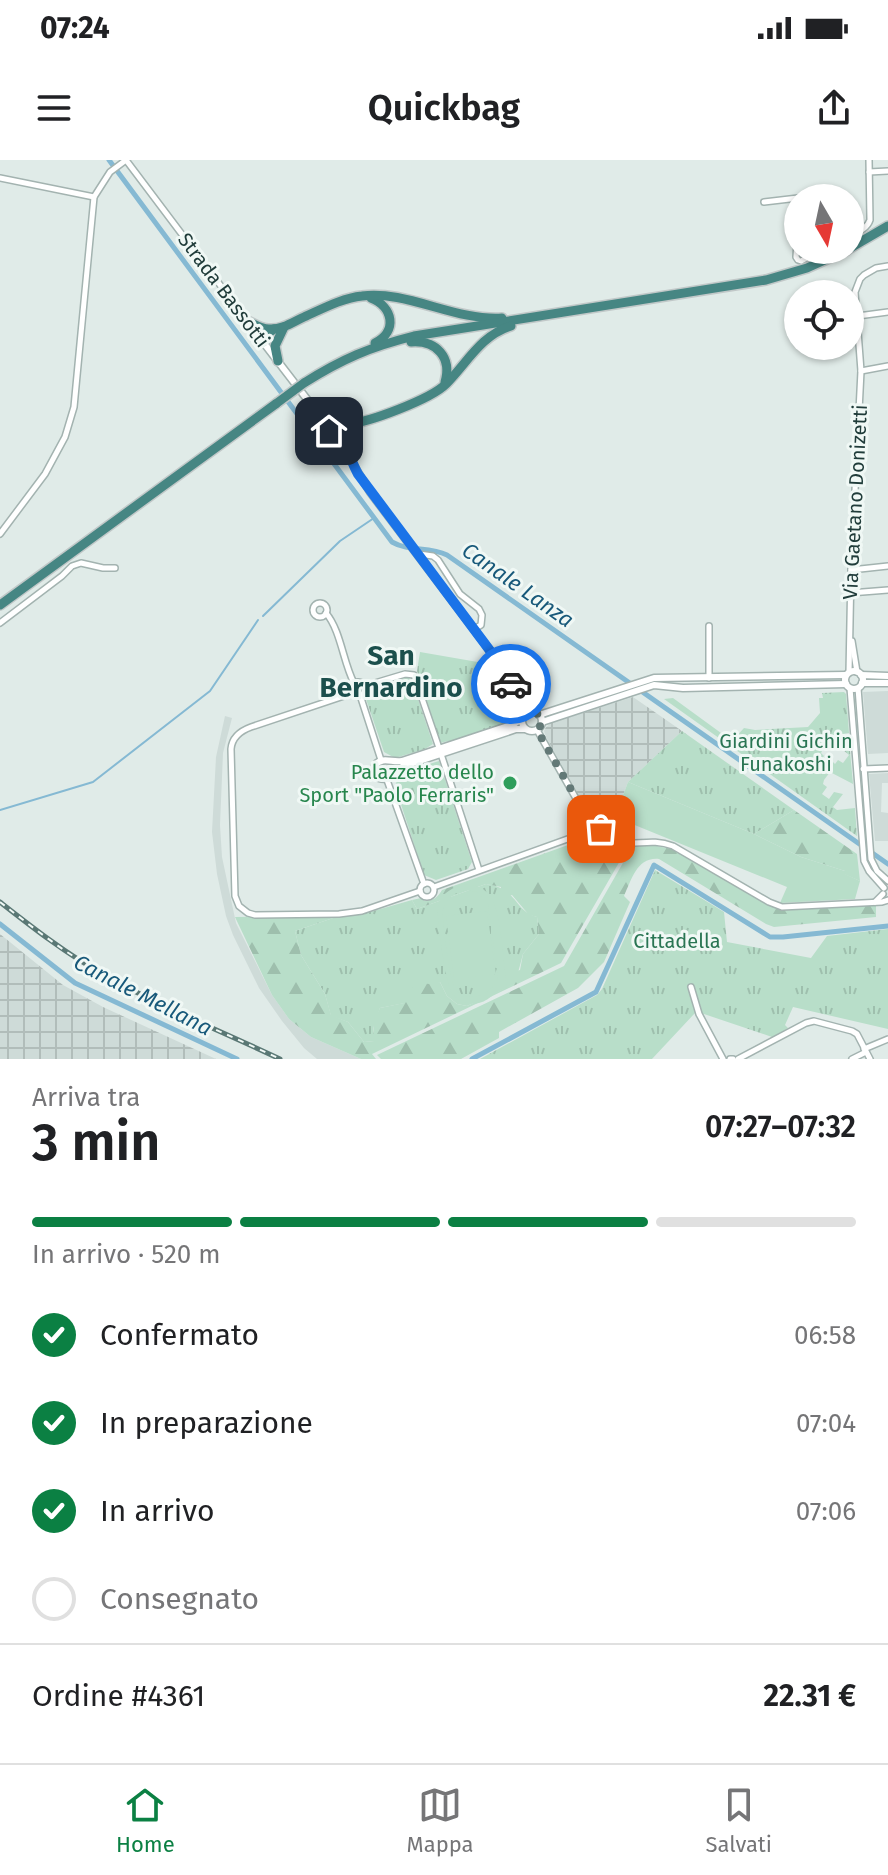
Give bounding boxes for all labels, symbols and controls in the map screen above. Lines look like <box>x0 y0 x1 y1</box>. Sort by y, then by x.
text: 07:24 <box>40 10 110 46</box>
icon: menu <box>32 86 76 130</box>
text: Quickbag <box>368 86 520 130</box>
icon: share <box>812 86 856 130</box>
north arrow <box>784 184 864 264</box>
map controls <box>784 184 864 360</box>
street label: Strada Bassotti <box>173 228 275 352</box>
button: locate <box>784 280 864 360</box>
pin <box>295 397 363 465</box>
street label: Via Gaetano Donizetti <box>838 404 872 600</box>
icon: home <box>307 409 351 453</box>
water label: Canale Lanza <box>457 537 579 633</box>
district label: San Bernardino <box>319 639 463 704</box>
courier <box>471 644 551 724</box>
icon: car <box>489 662 533 706</box>
park label: Giardini Gichin Funakoshi <box>719 729 853 776</box>
place label: Palazzetto dello Sport "Paolo Ferraris" <box>299 760 494 807</box>
marker: Palazzetto dello Sport "Paolo Ferraris" <box>501 774 519 792</box>
pin <box>567 795 635 863</box>
icon: bag <box>579 807 623 851</box>
park label: Cittadella <box>633 929 721 953</box>
water label: Canale Mellana <box>69 949 217 1041</box>
text: Arriva tra <box>32 1082 140 1113</box>
text: 07:27–07:32 <box>705 1109 856 1145</box>
text: 3 min <box>32 1111 160 1174</box>
text: In arrivo · 520 m <box>32 1239 221 1270</box>
icon: check <box>32 1313 76 1357</box>
text: Confermato <box>100 1317 259 1353</box>
text: 06:58 <box>794 1320 856 1351</box>
icon: check <box>32 1401 76 1445</box>
text: In preparazione <box>100 1405 313 1441</box>
text: 07:04 <box>796 1408 856 1439</box>
icon: check <box>32 1489 76 1533</box>
text: In arrivo <box>100 1493 214 1529</box>
text: 07:06 <box>796 1496 856 1527</box>
text: Consegnato <box>100 1581 259 1617</box>
text: Ordine #4361 <box>32 1678 205 1714</box>
text: 22.31 € <box>764 1678 856 1714</box>
tab: Home <box>116 1783 175 1858</box>
tab: Mappa <box>407 1783 474 1858</box>
tab: Salvati <box>705 1783 772 1858</box>

